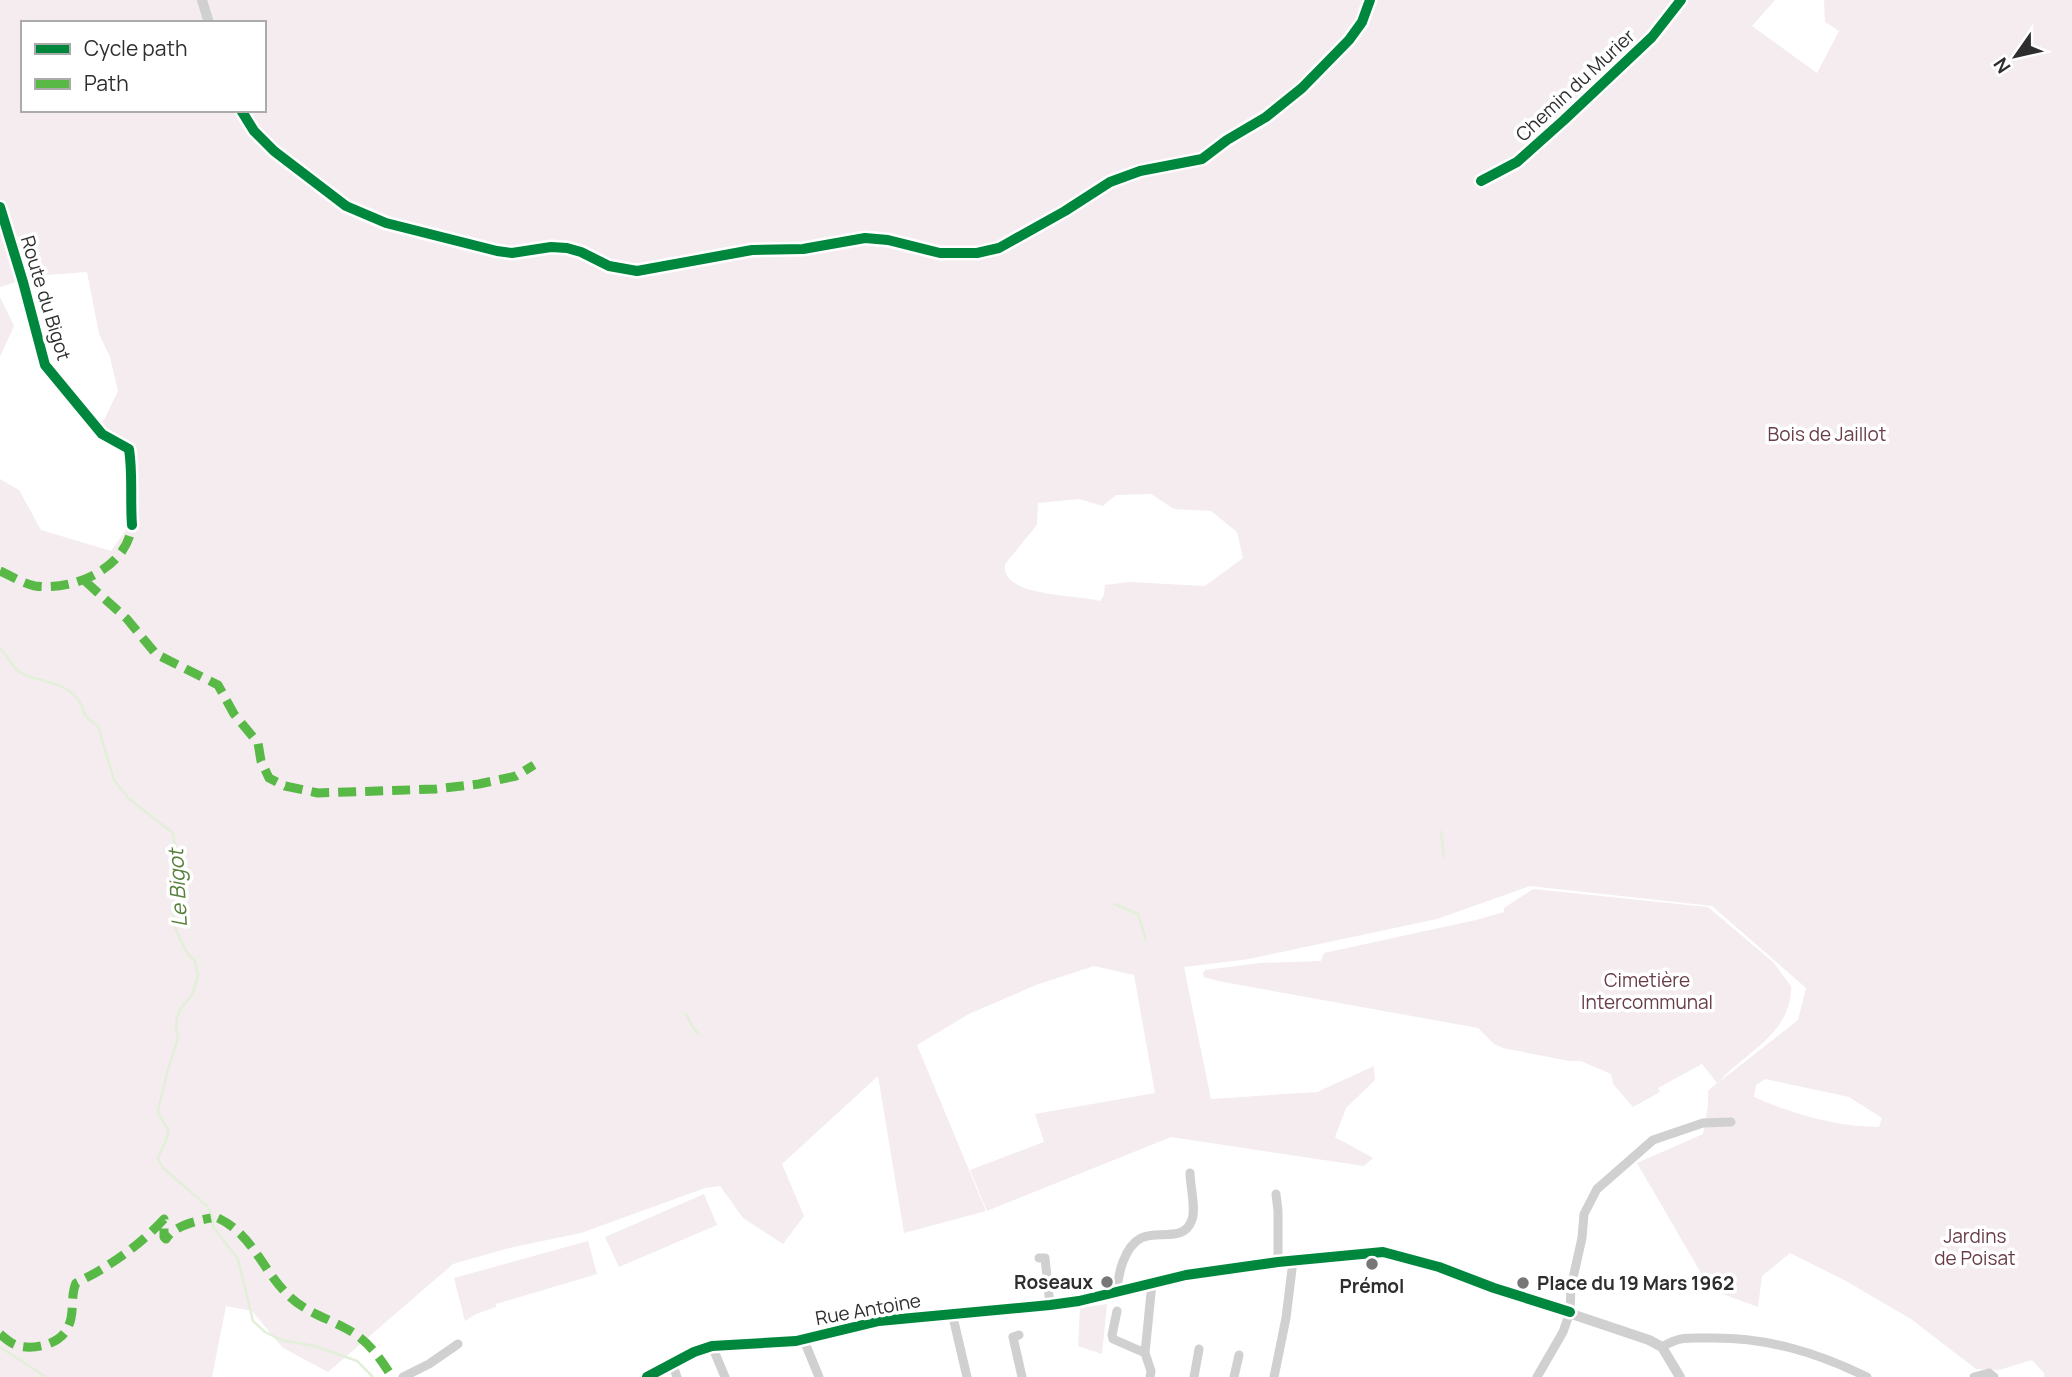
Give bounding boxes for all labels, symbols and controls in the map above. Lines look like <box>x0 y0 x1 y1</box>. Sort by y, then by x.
legend <box>21 21 266 112</box>
north arrow <box>1981 21 2051 91</box>
street label: Chemin du Murier <box>1510 23 1640 147</box>
text: Cycle path <box>84 34 187 62</box>
text: N <box>1987 53 2017 78</box>
text: Path <box>84 69 129 97</box>
street label: Route du Bigot <box>15 232 77 364</box>
park label: Bois de Jaillot <box>1768 421 1886 447</box>
water label: Le Bigot <box>161 846 193 928</box>
park label: Cimetière Intercommunal <box>1581 967 1713 1015</box>
park label: Jardins de Poisat <box>1934 1223 2016 1271</box>
marker: Prémol <box>1364 1256 1380 1272</box>
place label: Roseaux <box>1014 1269 1093 1295</box>
place label: Place du 19 Mars 1962 <box>1537 1270 1734 1296</box>
place label: Prémol <box>1340 1273 1404 1299</box>
marker: Roseaux <box>1099 1274 1115 1290</box>
marker: Place du 19 Mars 1962 <box>1515 1275 1531 1291</box>
street label: Rue Antoine <box>813 1287 923 1331</box>

